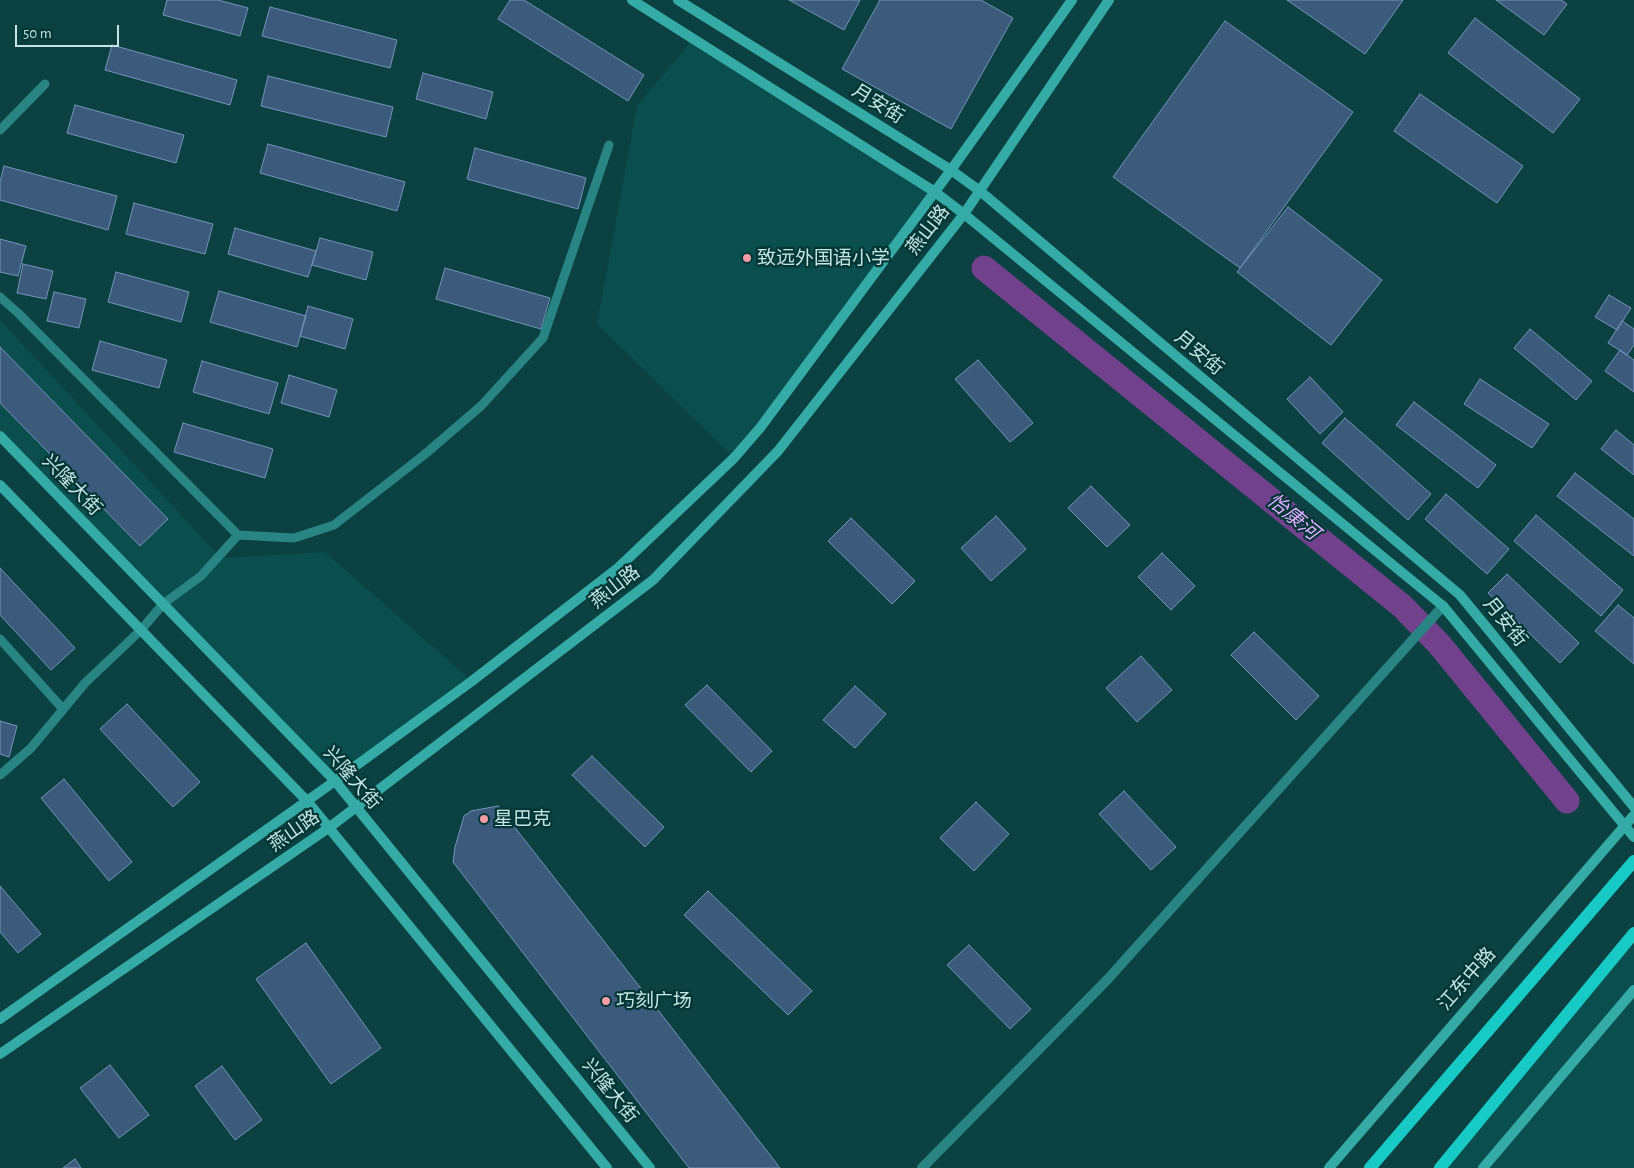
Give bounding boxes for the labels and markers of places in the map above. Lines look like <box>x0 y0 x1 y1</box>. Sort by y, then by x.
place label: 致远外国语小学 <box>757 247 890 269</box>
marker: 致远外国语小学 <box>741 252 753 264</box>
place label: 星巴克 <box>494 808 551 830</box>
marker: 星巴克 <box>478 813 490 825</box>
place label: 巧刻广场 <box>616 990 692 1012</box>
marker: 巧刻广场 <box>600 995 612 1007</box>

